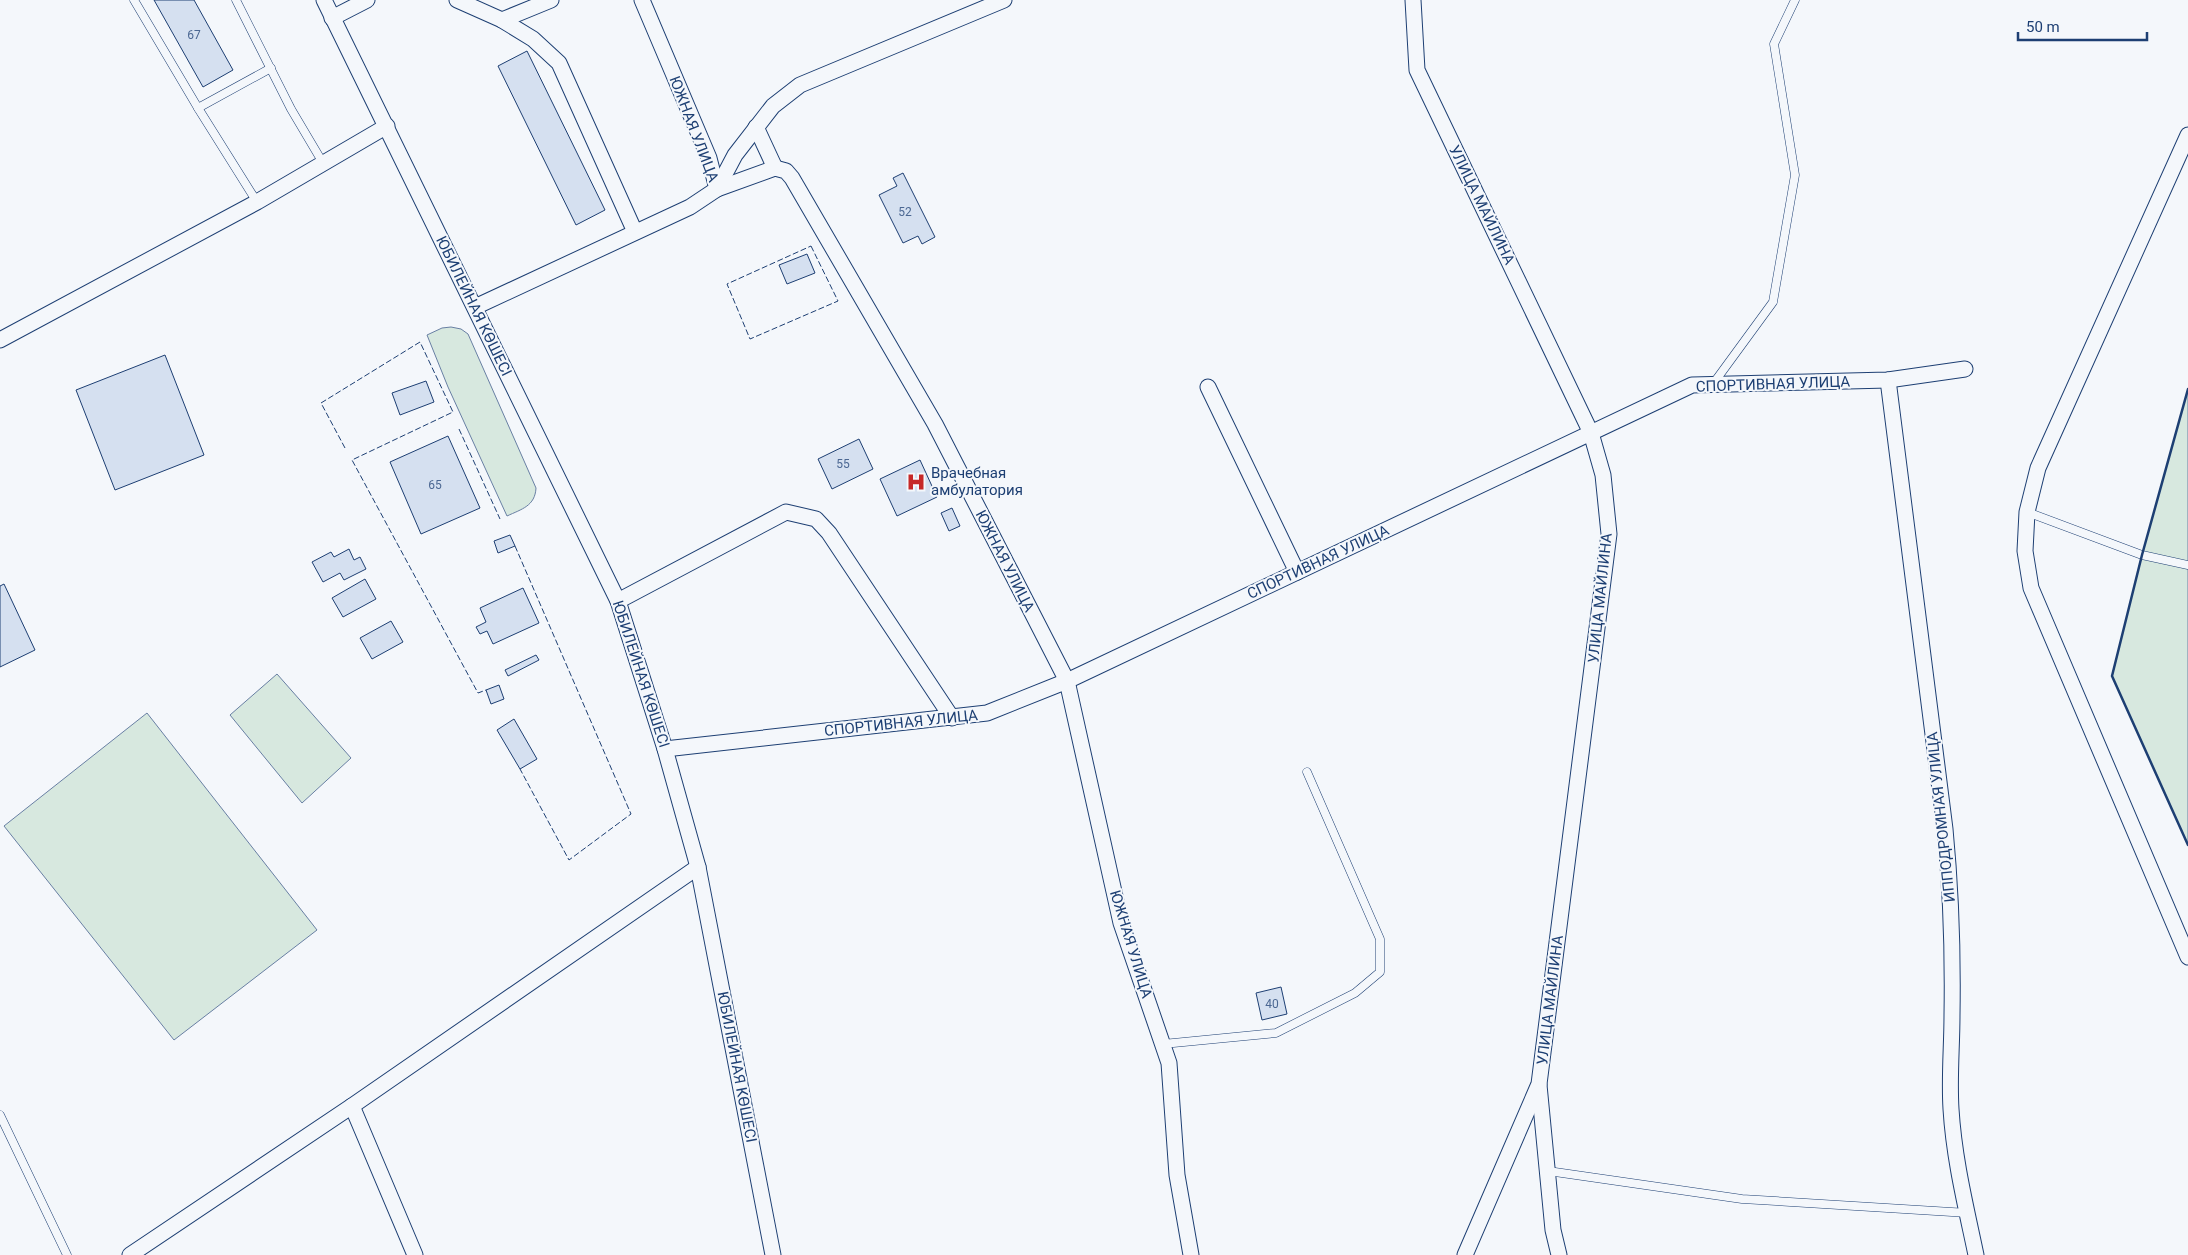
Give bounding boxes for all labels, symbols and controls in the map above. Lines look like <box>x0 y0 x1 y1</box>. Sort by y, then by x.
scale bar <box>2018 10 2147 42</box>
text: 50 m <box>2026 18 2060 36</box>
house number: 67 <box>187 28 201 42</box>
street label: ЮЖНАЯ УЛИЦА <box>666 74 723 185</box>
street label: УЛИЦА МАЙЛИНА <box>1445 142 1519 268</box>
house number: 52 <box>898 205 912 219</box>
street label: ЮБИЛЕЙНАЯ КӨШЕСІ <box>432 233 516 379</box>
street label: СПОРТИВНАЯ УЛИЦА <box>1696 372 1851 396</box>
house number: 55 <box>836 457 850 471</box>
place label: Врачебная амбулатория <box>931 464 1023 499</box>
hospital icon: Врачебная амбулатория <box>905 471 927 493</box>
house number: 65 <box>428 478 442 492</box>
street label: ЮЖНАЯ УЛИЦА <box>972 507 1039 615</box>
street label: СПОРТИВНАЯ УЛИЦА <box>1244 521 1392 603</box>
street label: УЛИЦА МАЙЛИНА <box>1584 532 1616 664</box>
street label: ЮБИЛЕЙНАЯ КӨШЕСІ <box>609 598 673 750</box>
street label: СПОРТИВНАЯ УЛИЦА <box>823 706 979 740</box>
street label: ИППОДРОМНАЯ УЛИЦА <box>1923 731 1959 903</box>
street label: ЮЖНАЯ УЛИЦА <box>1106 888 1156 1000</box>
street label: УЛИЦА МАЙЛИНА <box>1533 934 1567 1066</box>
street label: ЮБИЛЕЙНАЯ КӨШЕСІ <box>714 990 760 1144</box>
house number: 40 <box>1265 997 1279 1011</box>

